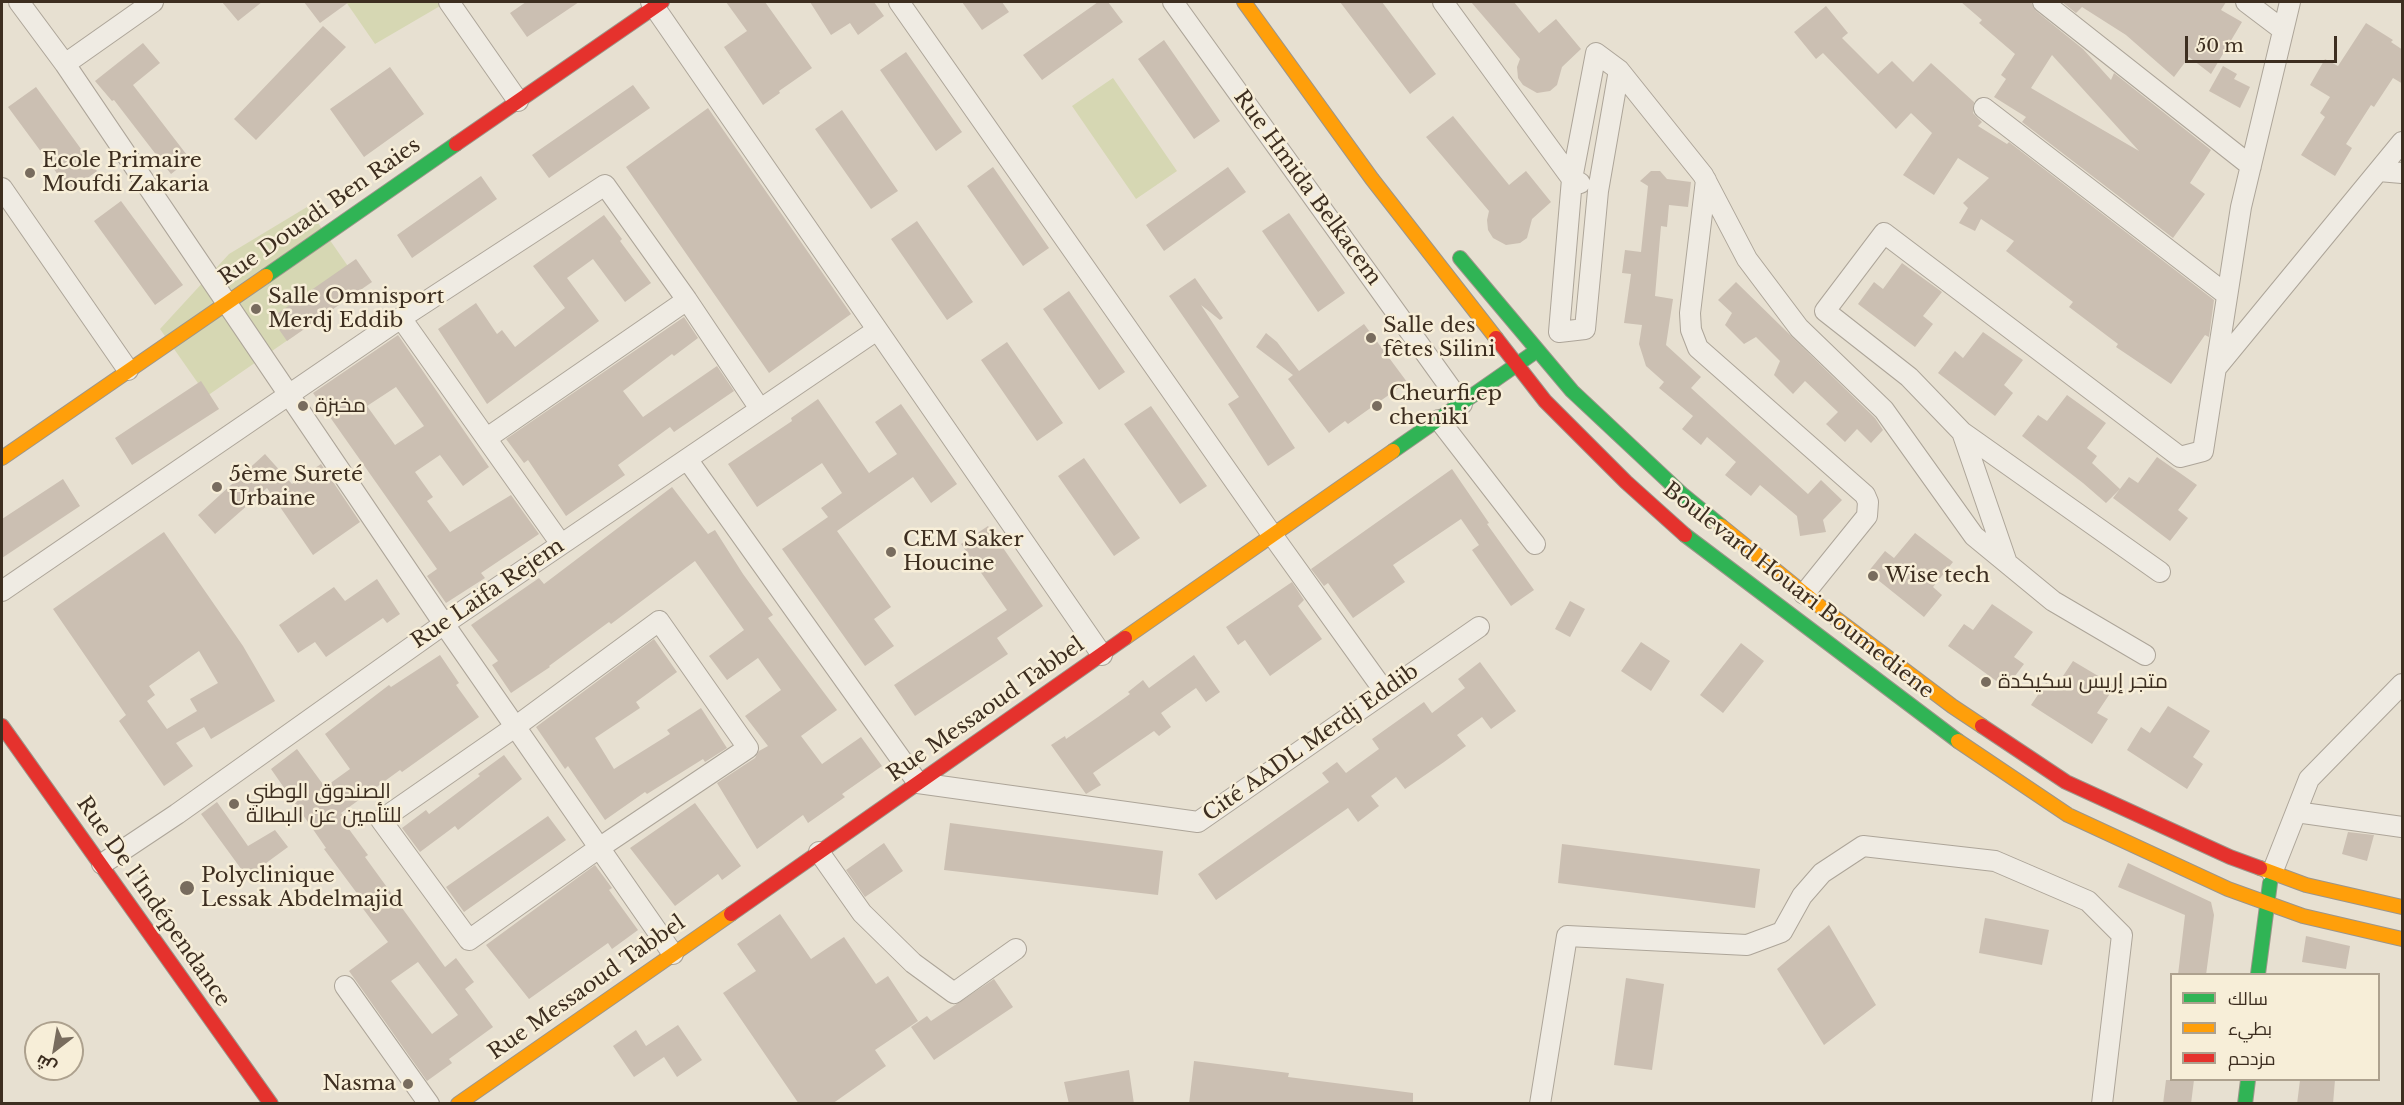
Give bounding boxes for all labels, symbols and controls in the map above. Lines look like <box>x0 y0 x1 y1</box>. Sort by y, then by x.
scale bar <box>2188 24 2340 62</box>
text: 50 m <box>2196 35 2244 57</box>
street label: Rue Hmida Belkacem <box>1228 86 1386 290</box>
street label: Rue Douadi Ben Raies <box>215 133 425 291</box>
place label: Ecole Primaire Moufdi Zakaria <box>42 148 209 198</box>
marker: Ecole Primaire Moufdi Zakaria <box>23 166 37 180</box>
place label: Salle Omnisport Merdj Eddib <box>268 284 444 334</box>
marker: Salle Omnisport Merdj Eddib <box>249 302 263 316</box>
place label: Salle des fêtes Silini <box>1383 313 1495 363</box>
marker: Salle des fêtes Silini <box>1364 331 1378 345</box>
place label: Cheurfi.ep cheniki <box>1389 381 1502 431</box>
place label: مخبزة <box>315 393 366 419</box>
marker: مخبزة <box>296 399 310 413</box>
marker: Cheurfi.ep cheniki <box>1370 399 1384 413</box>
place label: 5ème Sureté Urbaine <box>229 462 363 512</box>
street label: Boulevard Houari Boumediene <box>1658 477 1938 705</box>
marker: 5ème Sureté Urbaine <box>210 480 224 494</box>
place label: CEM Saker Houcine <box>903 527 1023 577</box>
street label: Rue Laifa Rejem <box>407 534 569 654</box>
marker: CEM Saker Houcine <box>884 545 898 559</box>
place label: Wise tech <box>1885 563 1990 589</box>
marker: Wise tech <box>1866 569 1880 583</box>
street label: Rue Messaoud Tabbel <box>883 632 1089 788</box>
street label: Cité AADL Merdj Eddib <box>1198 659 1424 827</box>
place label: متجر إريس سكيكدة <box>1998 669 2168 695</box>
marker: متجر إريس سكيكدة <box>1979 675 1993 689</box>
place label: الصندوق الوطني للتأمين عن البطالة <box>246 779 402 829</box>
street label: Rue De l'Indépendance <box>71 792 235 1012</box>
marker: الصندوق الوطني للتأمين عن البطالة <box>227 797 241 811</box>
place label: Polyclinique Lessak Abdelmajid <box>201 863 403 913</box>
marker: Polyclinique Lessak Abdelmajid <box>178 879 196 897</box>
street label: Rue Messaoud Tabbel <box>484 910 690 1066</box>
legend <box>2170 973 2380 1081</box>
text: سالك <box>2228 988 2268 1010</box>
text: بطيء <box>2228 1018 2272 1040</box>
north arrow <box>24 1021 84 1081</box>
text: مزدحم <box>2228 1048 2276 1070</box>
text: ش <box>32 1051 60 1079</box>
place label: Nasma <box>323 1071 396 1097</box>
marker: Nasma <box>401 1077 415 1091</box>

